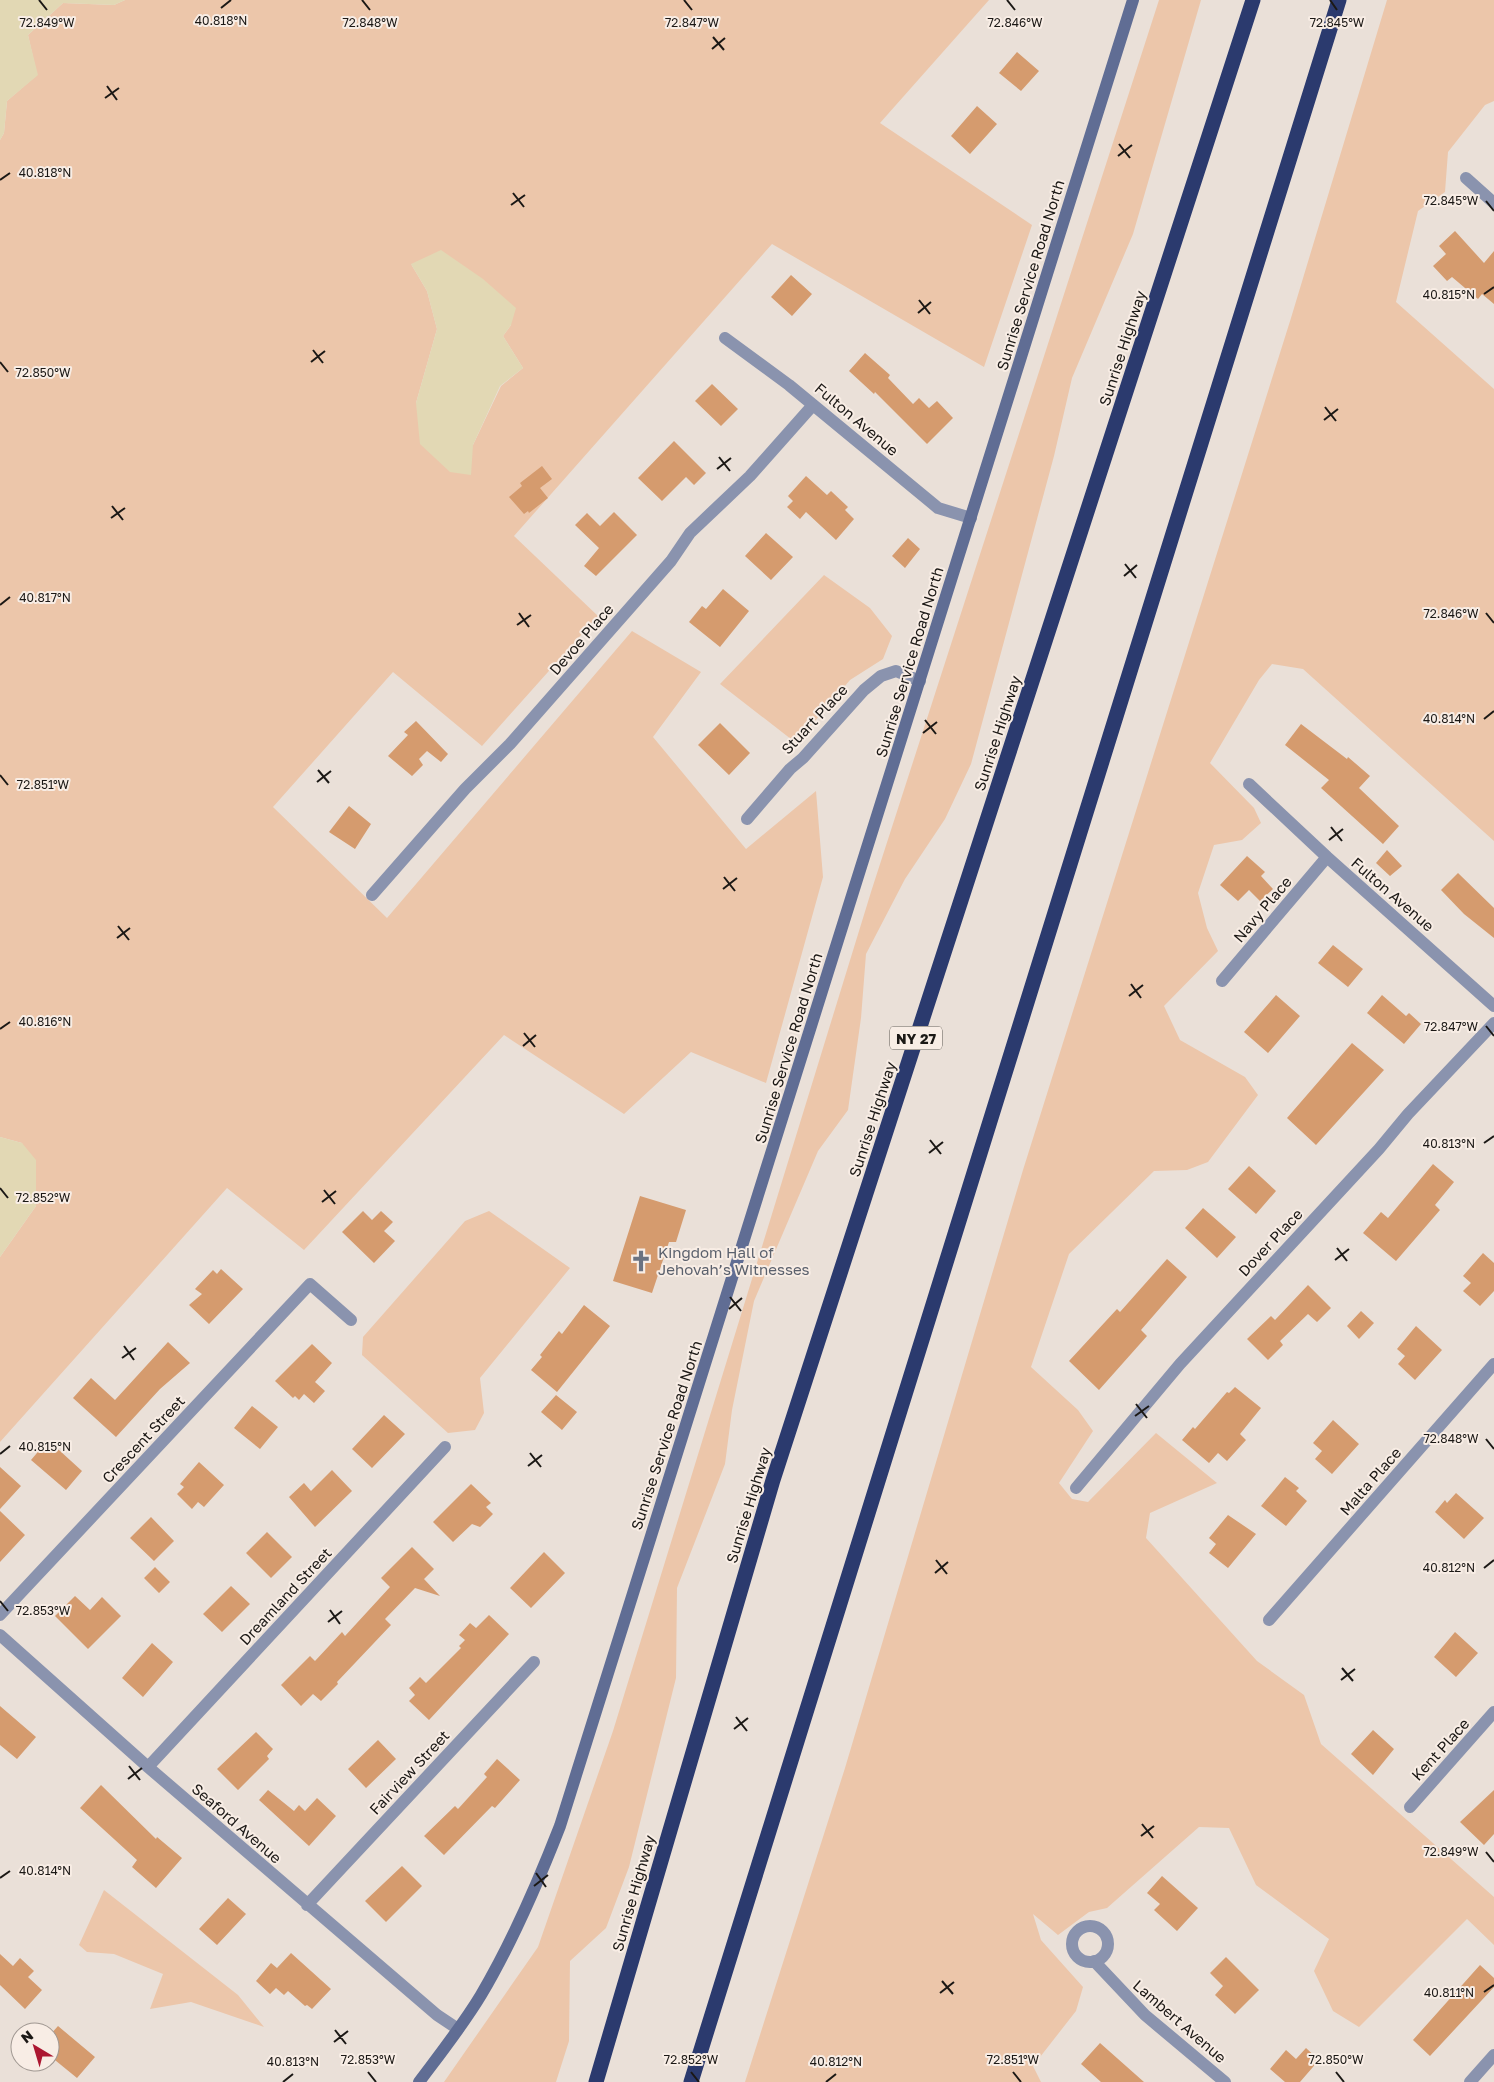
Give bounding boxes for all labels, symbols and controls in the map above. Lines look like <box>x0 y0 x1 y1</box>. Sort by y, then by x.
text: 40.818°N <box>195 13 247 28</box>
text: 72.849°W <box>19 15 75 30</box>
text: 72.848°W <box>342 15 398 30</box>
text: 72.847°W <box>665 15 720 30</box>
text: 72.846°W <box>987 15 1043 30</box>
text: 72.845°W <box>1310 15 1365 30</box>
text: 40.818°N <box>19 165 71 180</box>
street label: Sunrise Service Road North <box>992 178 1068 372</box>
text: 72.845°W <box>1424 193 1479 208</box>
street label: Sunrise Highway <box>1095 287 1149 408</box>
text: 40.815°N <box>1423 287 1475 302</box>
text: 72.850°W <box>16 365 71 380</box>
street label: Fulton Avenue <box>812 379 903 459</box>
street label: Sunrise Service Road North <box>871 565 947 759</box>
text: 40.817°N <box>19 590 71 605</box>
street label: Devoe Place <box>545 600 617 678</box>
text: 72.846°W <box>1423 606 1479 621</box>
street label: Sunrise Highway <box>970 672 1024 793</box>
street label: Stuart Place <box>777 680 851 758</box>
text: 40.814°N <box>1423 711 1475 726</box>
text: 72.851°W <box>17 777 70 792</box>
street label: Fulton Avenue <box>1348 853 1438 935</box>
street label: Navy Place <box>1229 872 1295 946</box>
street label: Sunrise Service Road North <box>750 951 826 1145</box>
text: 40.816°N <box>19 1014 71 1029</box>
text: 72.847°W <box>1424 1019 1479 1034</box>
road number: NY 27 <box>890 1026 942 1050</box>
street label: Sunrise Highway <box>845 1058 899 1179</box>
text: 40.813°N <box>1423 1136 1475 1151</box>
text: 72.852°W <box>16 1190 71 1205</box>
street label: Dover Place <box>1234 1204 1306 1279</box>
place label: Kingdom Hall of Jehovah’s Witnesses <box>658 1243 810 1278</box>
church icon: Kingdom Hall of Jehovah’s Witnesses <box>628 1248 654 1274</box>
street label: Sunrise Service Road North <box>627 1338 705 1532</box>
street label: Crescent Street <box>98 1392 188 1486</box>
text: 72.848°W <box>1423 1431 1479 1446</box>
text: 40.815°N <box>19 1439 71 1454</box>
street label: Malta Place <box>1336 1443 1405 1519</box>
street label: Sunrise Highway <box>722 1444 774 1565</box>
street label: Dreamland Street <box>235 1544 335 1648</box>
text: 40.812°N <box>1423 1560 1475 1575</box>
text: 72.853°W <box>16 1603 71 1618</box>
street label: Kent Place <box>1407 1714 1473 1784</box>
street label: Fairview Street <box>365 1726 453 1818</box>
street label: Seaford Avenue <box>189 1779 286 1867</box>
street label: Sunrise Highway <box>608 1832 658 1953</box>
text: 72.849°W <box>1423 1844 1479 1859</box>
text: 40.814°N <box>19 1863 71 1878</box>
street label: Lambert Avenue <box>1130 1976 1230 2066</box>
text: 40.811°N <box>1424 1985 1474 2000</box>
north arrow <box>10 2022 60 2072</box>
text: N <box>17 2026 36 2046</box>
text: 72.853°W <box>341 2052 396 2067</box>
text: 72.852°W <box>664 2052 719 2067</box>
text: 72.851°W <box>987 2052 1040 2067</box>
text: 72.850°W <box>1309 2052 1364 2067</box>
text: 40.813°N <box>267 2054 319 2069</box>
text: 40.812°N <box>810 2054 862 2069</box>

